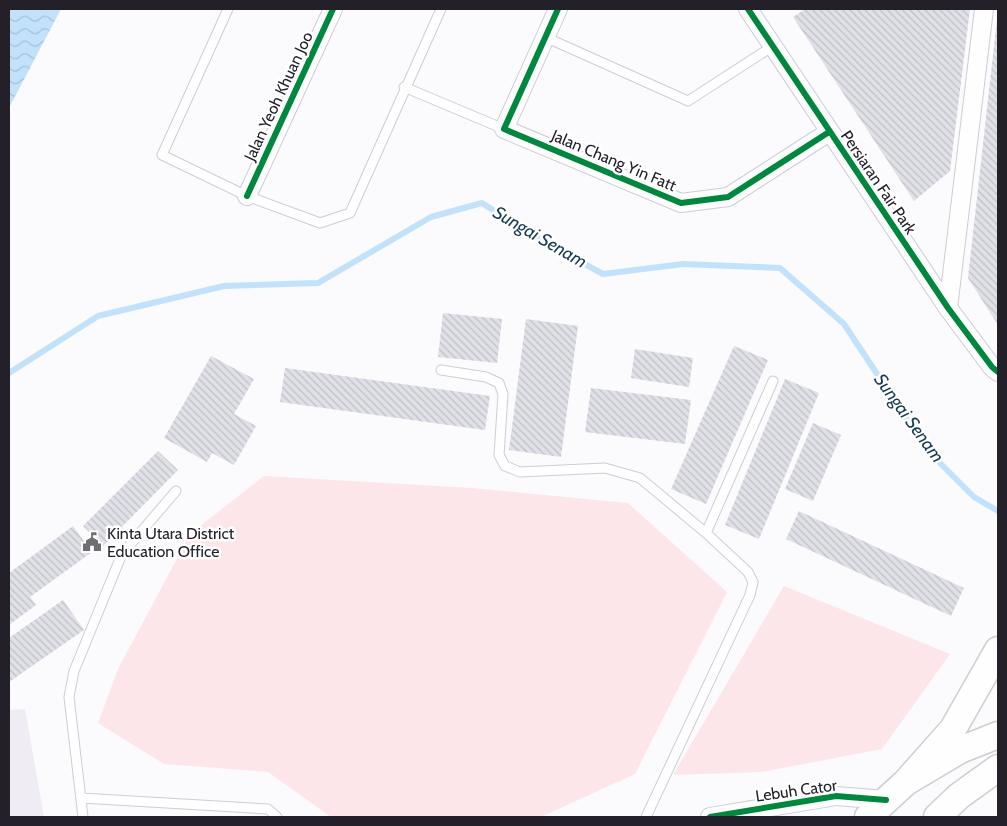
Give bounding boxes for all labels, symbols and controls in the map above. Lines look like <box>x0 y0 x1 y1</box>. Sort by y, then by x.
street label: Jalan Yeoh Khuan Joo <box>240 28 317 165</box>
street label: Jalan Chang Yin Fatt <box>548 125 680 196</box>
street label: Persiaran Fair Park <box>837 127 921 238</box>
water label: Sungai Senam <box>489 201 591 273</box>
water label: Sungai Senam <box>869 369 949 467</box>
place label: Kinta Utara District Education Office <box>107 524 235 561</box>
public building icon: Kinta Utara District Education Office <box>81 531 103 553</box>
street label: Lebuh Cator <box>754 775 839 806</box>

